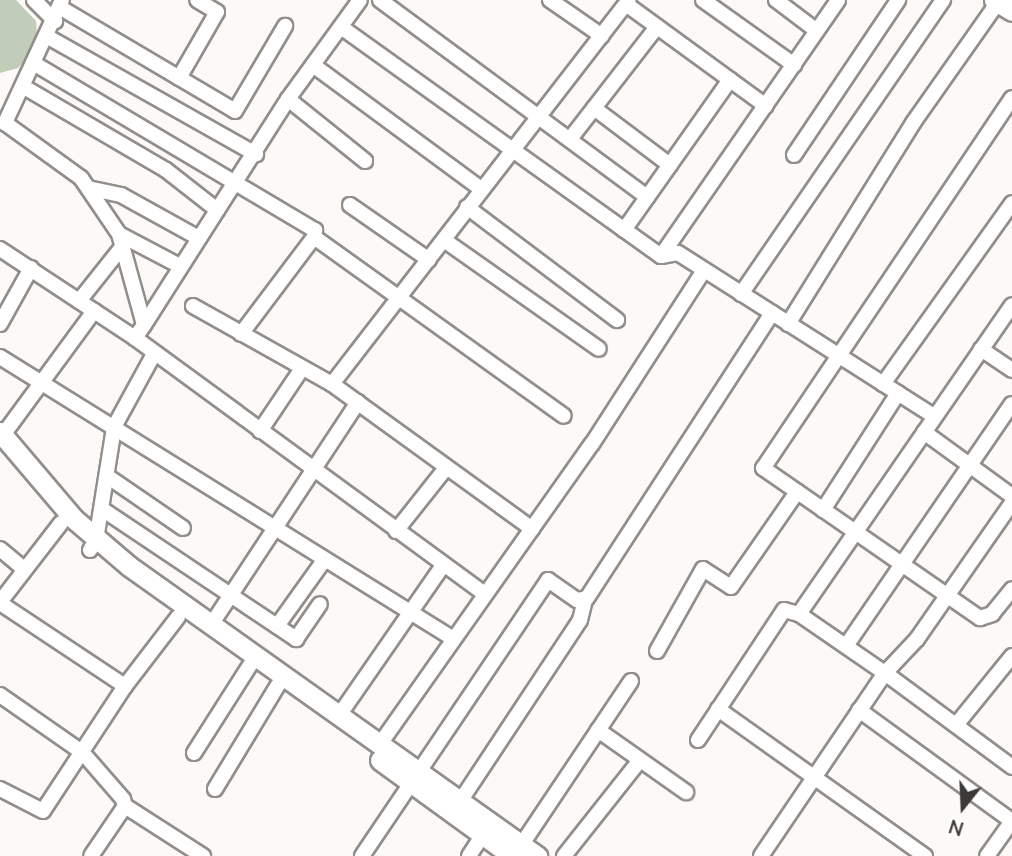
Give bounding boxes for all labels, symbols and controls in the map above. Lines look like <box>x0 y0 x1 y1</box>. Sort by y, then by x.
north arrow <box>928 772 998 842</box>
text: N <box>946 812 967 842</box>

